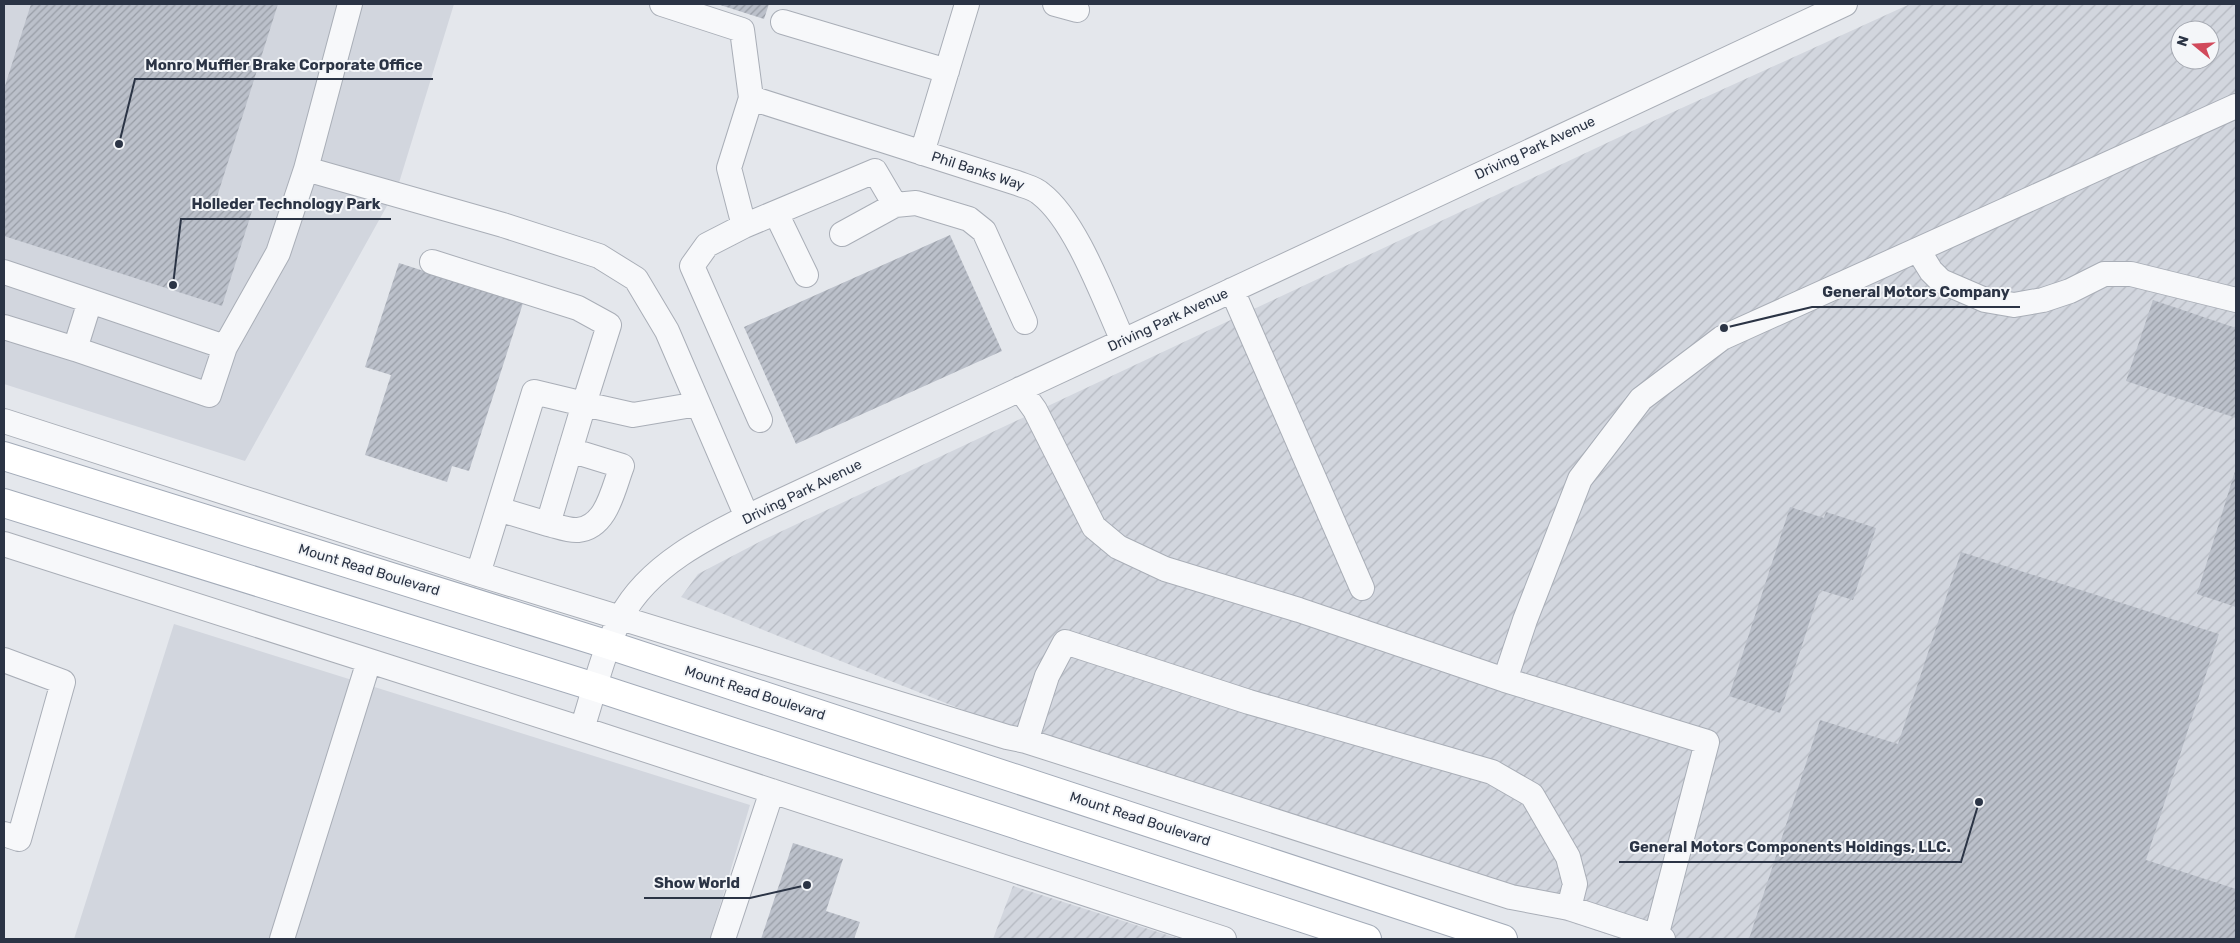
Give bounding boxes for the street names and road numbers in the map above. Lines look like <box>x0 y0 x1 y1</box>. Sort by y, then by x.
street label: Driving Park Avenue <box>1472 113 1598 183</box>
street label: Phil Banks Way <box>929 148 1027 194</box>
street label: Driving Park Avenue <box>1105 285 1231 355</box>
street label: Driving Park Avenue <box>739 456 865 528</box>
street label: Mount Read Boulevard <box>296 540 442 600</box>
street label: Mount Read Boulevard <box>683 662 827 724</box>
street label: Mount Read Boulevard <box>1068 788 1212 850</box>

